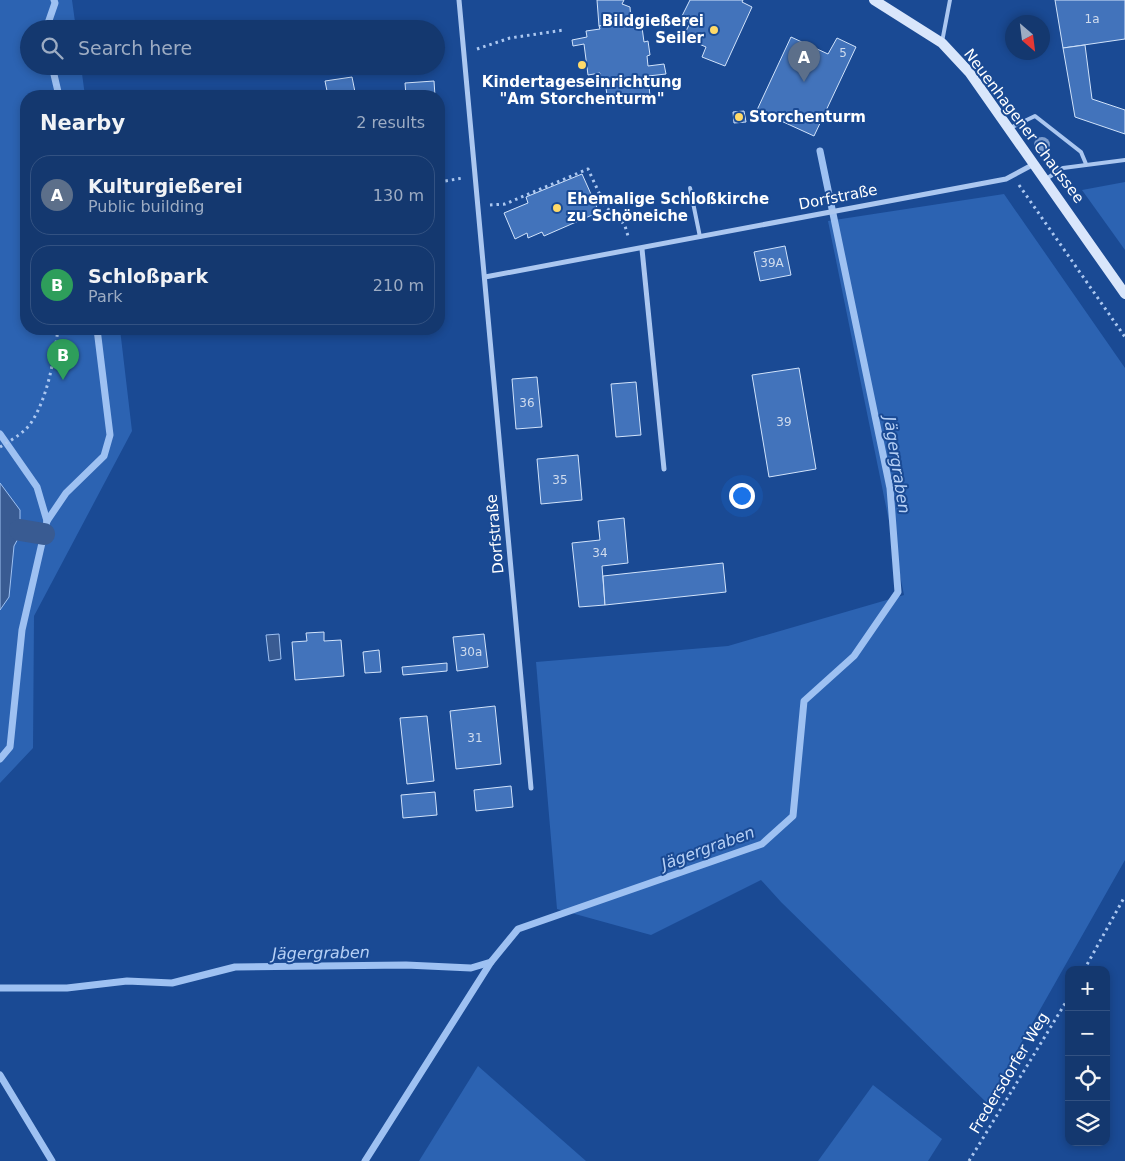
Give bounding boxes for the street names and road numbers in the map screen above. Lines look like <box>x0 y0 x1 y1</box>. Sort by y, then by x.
street label: Neuenhagener Chaussee <box>960 45 1088 207</box>
street label: Dorfstraße <box>797 181 879 213</box>
street label: Dorfstraße <box>483 493 507 575</box>
street label: Fredersdorfer Weg <box>966 1009 1052 1137</box>

